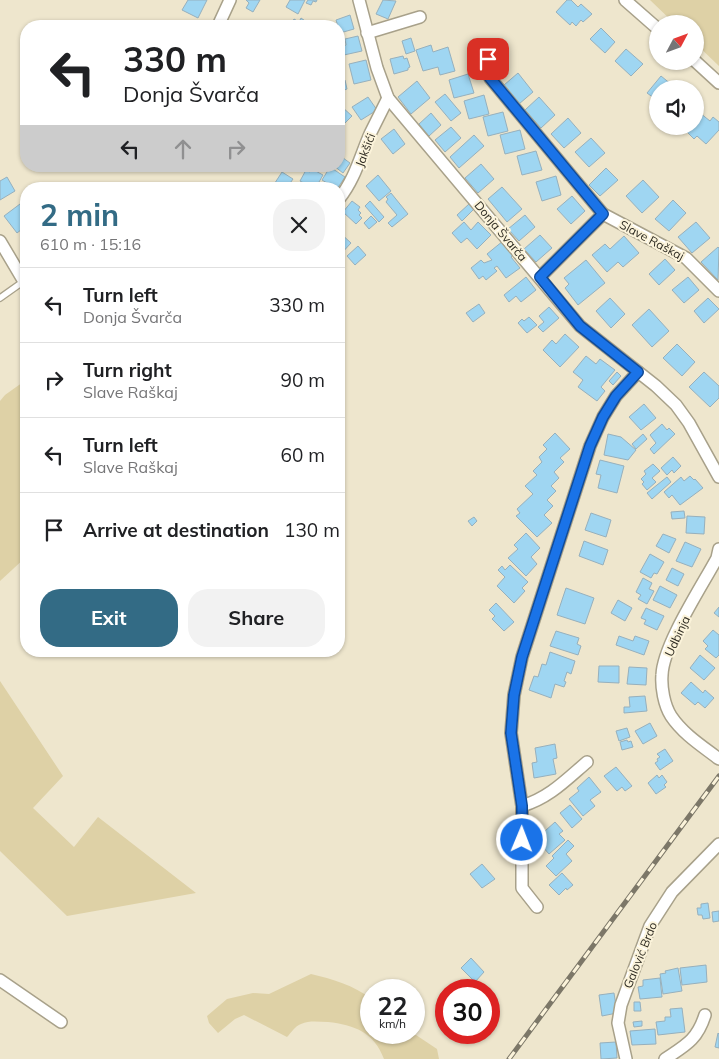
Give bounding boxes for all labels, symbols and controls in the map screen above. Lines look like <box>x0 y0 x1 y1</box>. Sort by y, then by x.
north arrow <box>649 15 704 70</box>
map controls <box>649 15 704 135</box>
text: 330 m <box>123 37 227 81</box>
pin <box>467 38 509 80</box>
icon: left <box>40 40 105 105</box>
icon: arrive <box>474 45 502 73</box>
text: Donja Švarča <box>123 80 259 108</box>
button: sound <box>649 80 704 135</box>
street label: Jakšići <box>352 131 378 169</box>
icon: left <box>116 135 144 163</box>
icon: ahead <box>169 135 197 163</box>
icon: right <box>222 135 250 163</box>
text: 2 min <box>40 196 119 234</box>
street label: Donja Švarča <box>471 198 531 264</box>
button: close <box>273 199 325 251</box>
street label: Slave Raškaj <box>617 217 687 263</box>
text: 610 m · 15:16 <box>40 234 141 254</box>
text: Turn left <box>83 283 158 307</box>
icon: left <box>40 291 68 319</box>
text: 330 m <box>269 293 325 317</box>
text: Donja Švarča <box>83 307 182 327</box>
text: Turn right <box>83 358 172 382</box>
icon: right <box>40 366 68 394</box>
text: 90 m <box>281 368 325 392</box>
text: Slave Raškaj <box>83 382 178 402</box>
text: Turn left <box>83 433 158 457</box>
icon: left <box>40 441 68 469</box>
text: 60 m <box>281 443 325 467</box>
text: Slave Raškaj <box>83 457 178 477</box>
icon: arrive <box>40 516 68 544</box>
text: Arrive at destination <box>83 518 269 542</box>
text: 130 m <box>284 518 340 542</box>
button: Exit <box>40 589 178 647</box>
button: Share <box>188 589 325 647</box>
street label: Udbinja <box>661 613 693 659</box>
position arrow <box>495 813 547 865</box>
street label: Galović Brdo <box>620 919 660 990</box>
speed limit sign: 30 <box>435 979 500 1044</box>
text: 22 <box>377 990 408 1021</box>
text: km/h <box>379 1016 406 1031</box>

